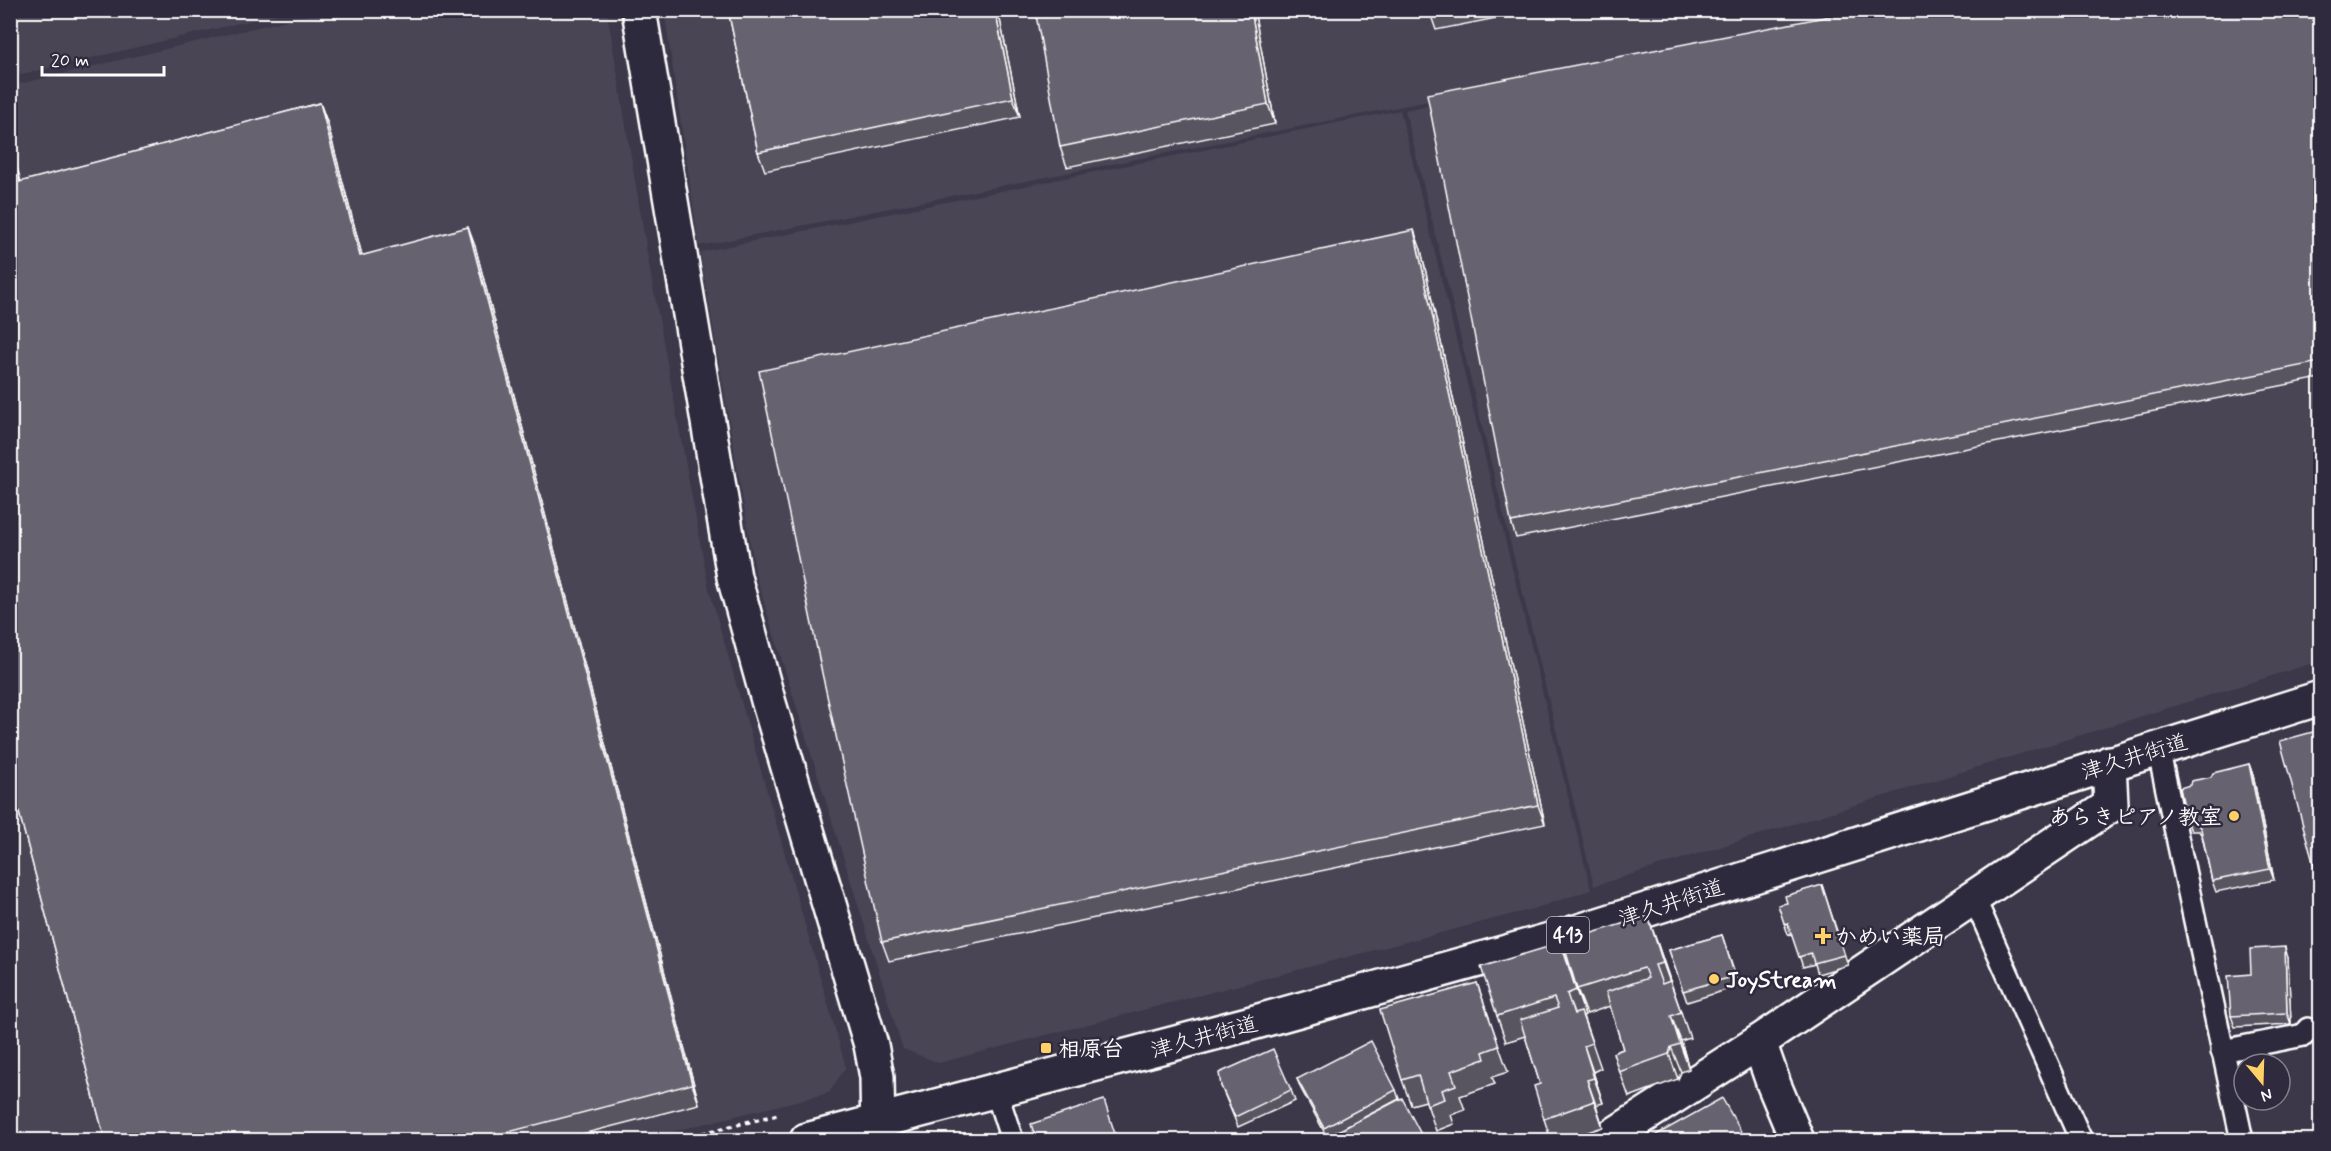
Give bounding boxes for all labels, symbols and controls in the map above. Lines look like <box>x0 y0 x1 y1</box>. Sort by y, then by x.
scale bar <box>42 39 164 77</box>
text: 20 m <box>51 49 89 73</box>
street label: 津久井街道 <box>2078 728 2191 787</box>
place label: あらきピアノ教室 <box>2049 804 2222 832</box>
marker: あらきピアノ教室 <box>2227 809 2241 823</box>
street label: 津久井街道 <box>1615 874 1728 934</box>
road number: 413 <box>1547 917 1589 953</box>
place label: かめい薬局 <box>1835 924 1945 952</box>
marker: かめい薬局 <box>1816 929 1830 943</box>
place label: JoyStream <box>1726 967 1837 995</box>
marker: JoyStream <box>1707 972 1721 986</box>
street label: 津久井街道 <box>1148 1010 1261 1066</box>
place label: 相原台 <box>1058 1036 1124 1064</box>
marker: 相原台 <box>1039 1041 1053 1055</box>
north arrow <box>2232 1052 2292 1112</box>
text: N <box>2258 1083 2275 1106</box>

